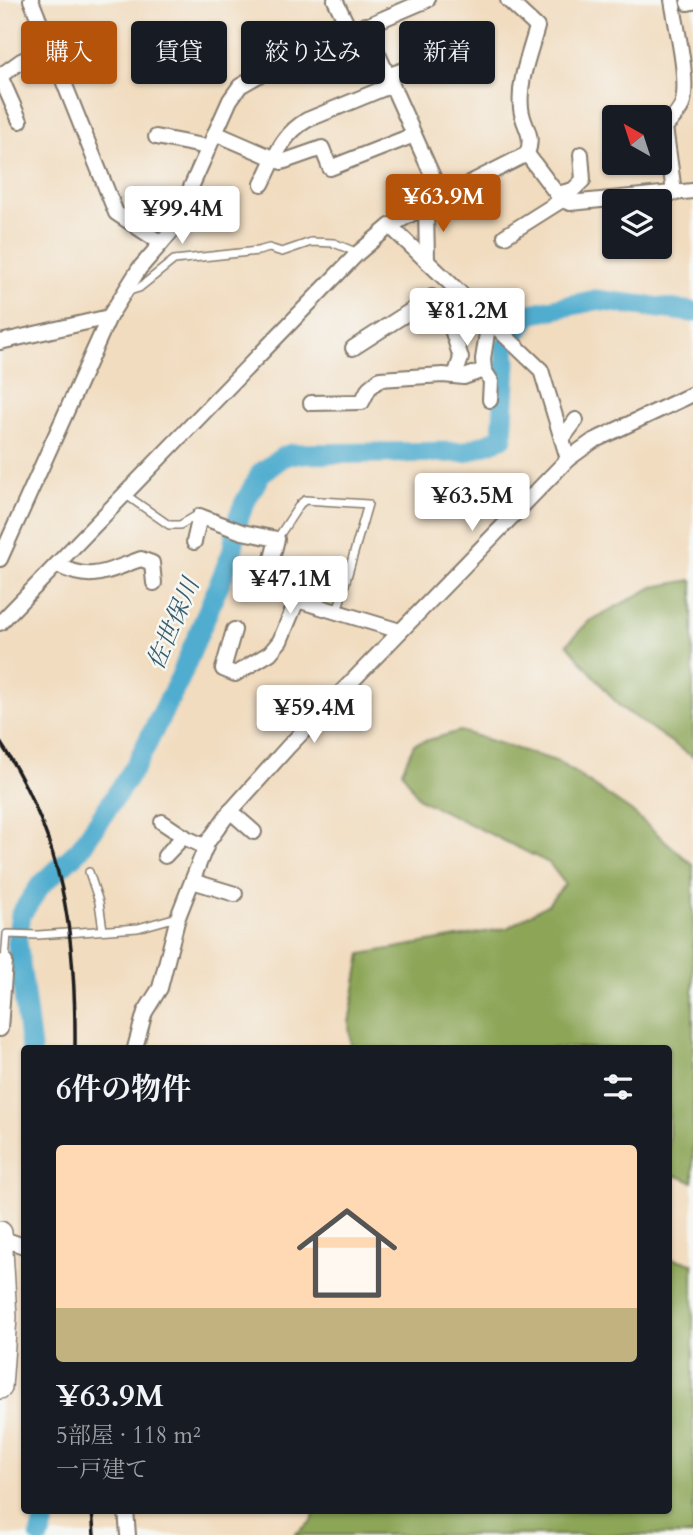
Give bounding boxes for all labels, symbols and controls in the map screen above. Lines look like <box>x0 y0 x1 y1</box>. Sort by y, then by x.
chip: 購入 <box>21 21 117 84</box>
chip: 賃貸 <box>131 21 227 84</box>
chip: 絞り込み <box>241 21 385 84</box>
chip: 新着 <box>399 21 495 84</box>
north arrow <box>602 105 672 175</box>
map controls <box>602 105 672 259</box>
pin: ¥63.9M <box>386 174 500 234</box>
text: ¥63.9M <box>402 181 484 212</box>
pin: ¥99.4M <box>125 187 239 246</box>
button: layers <box>602 189 672 259</box>
text: ¥99.4M <box>141 193 223 224</box>
pin: ¥81.2M <box>410 288 524 348</box>
text: ¥81.2M <box>426 295 508 326</box>
pin: ¥63.5M <box>415 474 529 533</box>
text: ¥63.5M <box>431 480 513 511</box>
pin: ¥47.1M <box>233 556 347 616</box>
text: ¥47.1M <box>249 563 331 594</box>
water label: 佐世保川 <box>140 571 209 675</box>
pin: ¥59.4M <box>257 686 371 745</box>
text: ¥59.4M <box>273 692 355 723</box>
icon: filters <box>599 1068 637 1106</box>
text: 6件の物件 <box>56 1069 191 1110</box>
icon: home <box>284 1190 410 1316</box>
text: ¥63.9M <box>56 1376 164 1417</box>
text: 5部屋 · 118 m² <box>56 1420 201 1451</box>
text: 一戸建て <box>56 1454 148 1485</box>

